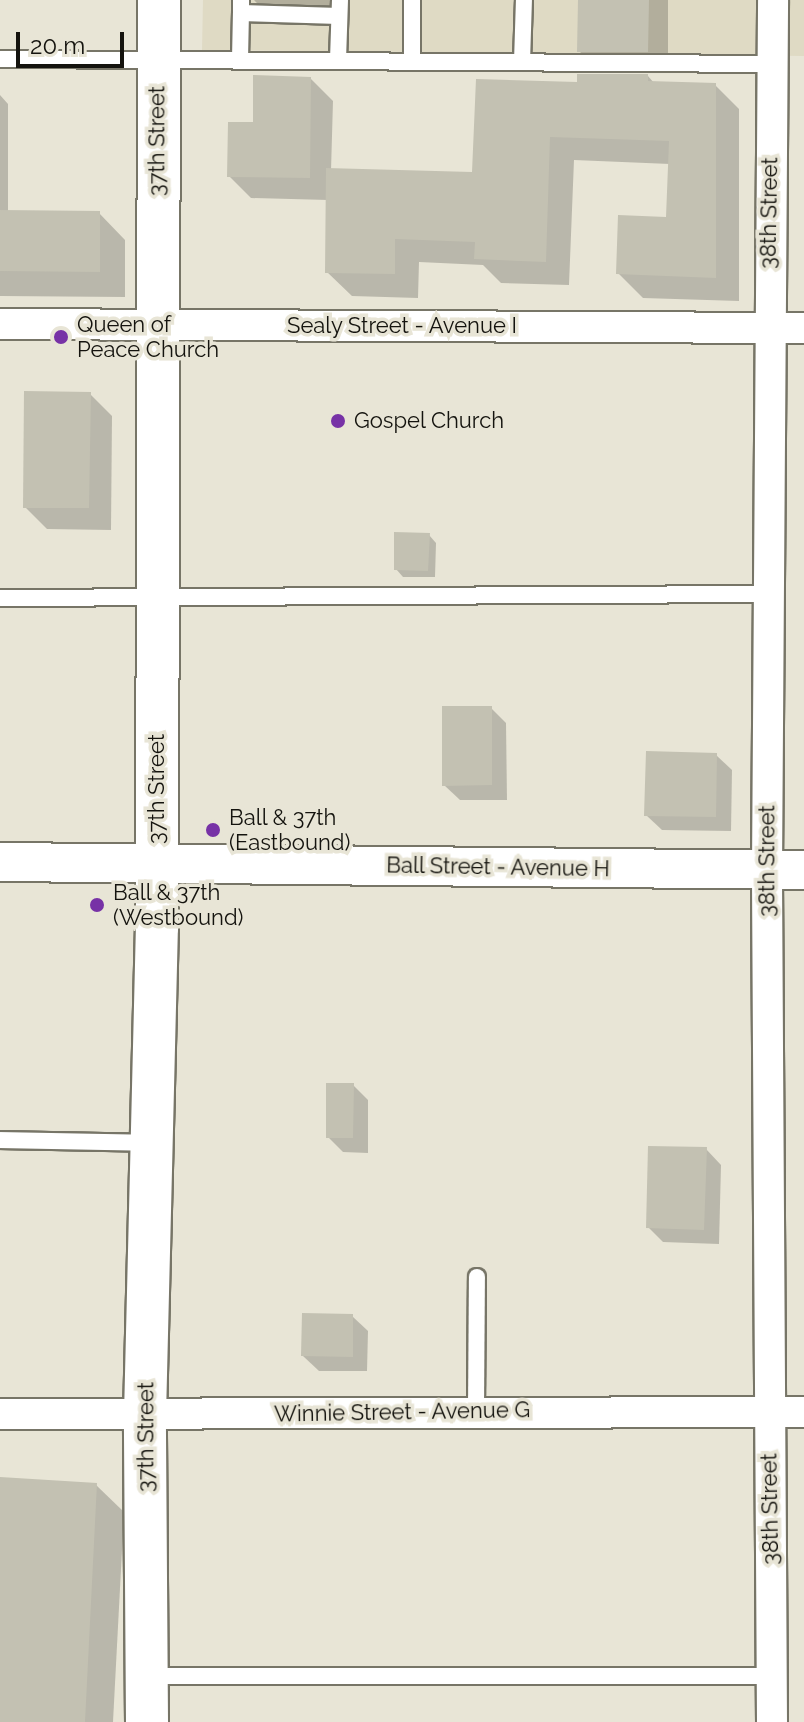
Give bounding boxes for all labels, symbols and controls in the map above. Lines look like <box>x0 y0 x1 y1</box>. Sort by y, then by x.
scale bar <box>20 16 128 66</box>
text: 20 m <box>30 31 85 60</box>
street label: 37th Street <box>144 86 170 196</box>
street label: 38th Street <box>755 157 783 269</box>
place label: Queen of Peace Church <box>77 311 219 362</box>
street label: Sealy Street - Avenue I <box>286 313 518 339</box>
marker: Queen of Peace Church <box>52 328 70 346</box>
place label: Gospel Church <box>354 408 505 434</box>
marker: Gospel Church <box>329 412 347 430</box>
street label: 37th Street <box>144 734 170 844</box>
place label: Ball & 37th (Eastbound) <box>229 804 350 856</box>
street label: 38th Street <box>754 805 780 917</box>
marker: Ball & 37th (Eastbound) <box>204 821 222 839</box>
street label: Ball Street - Avenue H <box>385 852 611 882</box>
place label: Ball & 37th (Westbound) <box>113 879 244 930</box>
marker: Ball & 37th (Westbound) <box>88 896 106 914</box>
street label: 37th Street <box>133 1382 159 1492</box>
street label: Winnie Street - Avenue G <box>273 1397 531 1427</box>
street label: 38th Street <box>756 1453 784 1565</box>

